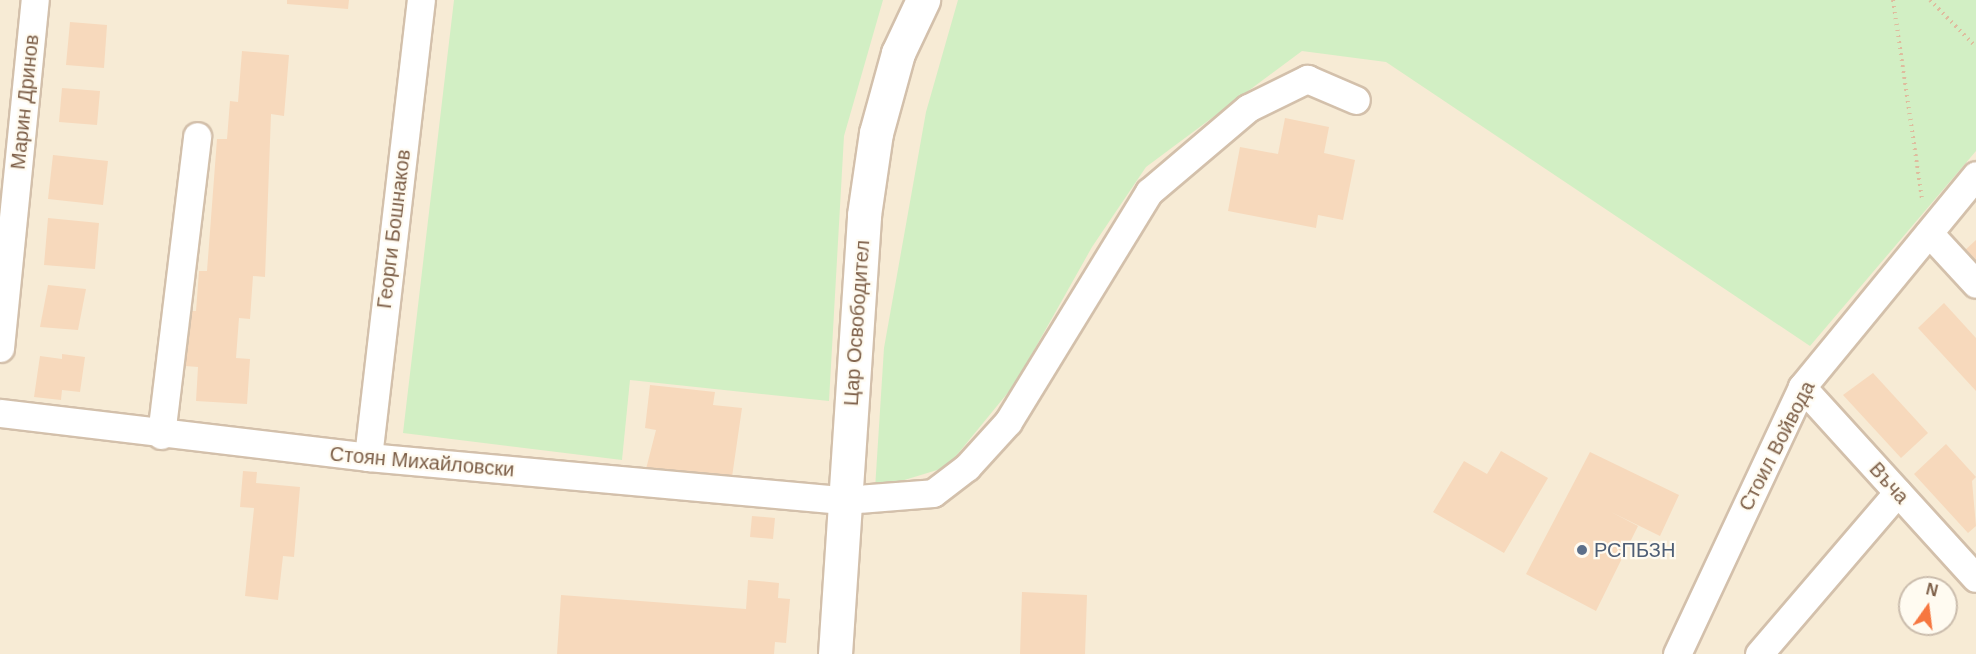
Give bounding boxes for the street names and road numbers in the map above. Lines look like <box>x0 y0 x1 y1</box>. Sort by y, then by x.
street label: Марин Дринов <box>6 33 44 171</box>
street label: Георги Бошнаков <box>372 148 416 310</box>
street label: Цар Освободител <box>839 239 875 407</box>
street label: Стоил Войвода <box>1734 377 1820 515</box>
street label: Стоян Михайловски <box>329 442 515 482</box>
street label: Въча <box>1864 457 1914 509</box>

